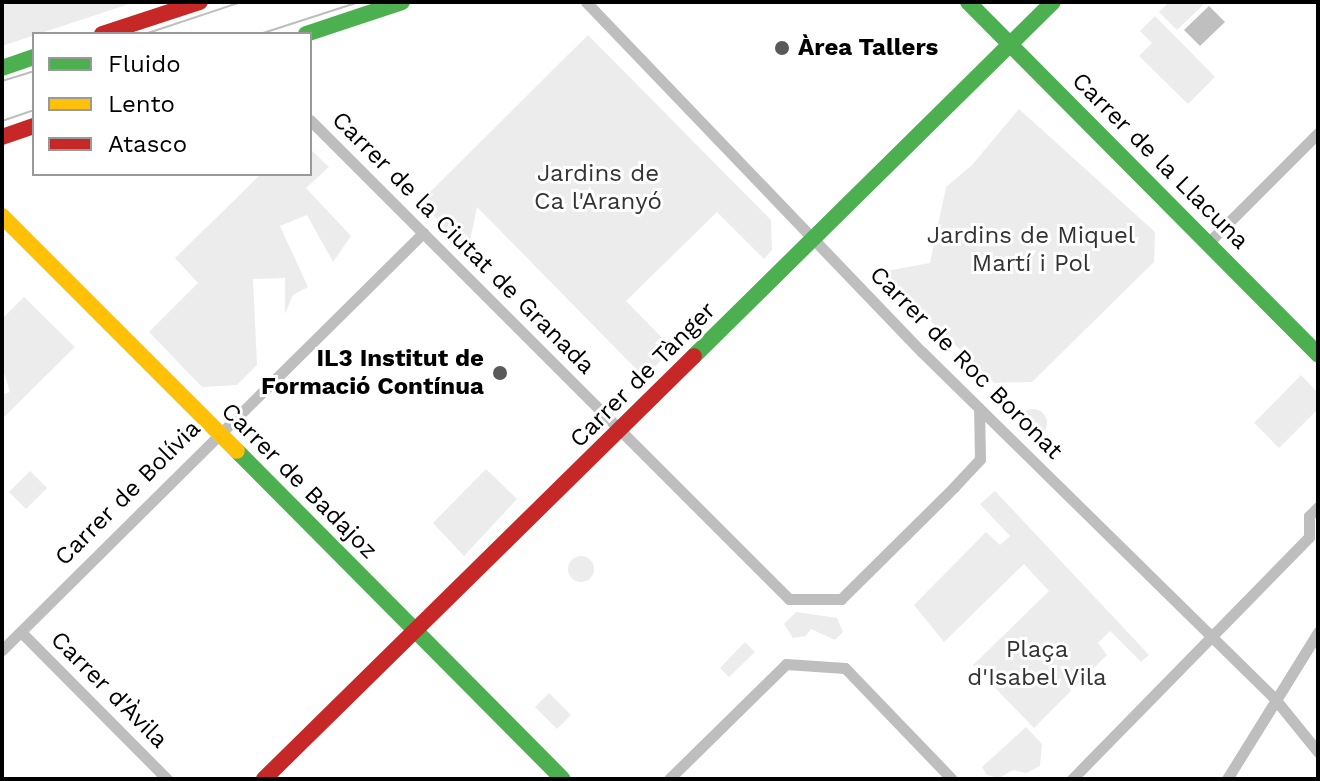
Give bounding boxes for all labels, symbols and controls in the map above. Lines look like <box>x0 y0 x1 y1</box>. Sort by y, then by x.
legend <box>32 32 312 176</box>
place label: Àrea Tallers <box>798 34 939 62</box>
marker: Àrea Tallers <box>773 39 791 57</box>
text: Fluido <box>108 50 181 78</box>
street label: Carrer de la Llacuna <box>1065 66 1255 256</box>
text: Lento <box>108 90 175 118</box>
street label: Carrer de la Ciutat de Granada <box>325 105 601 381</box>
text: Atasco <box>108 130 187 158</box>
park label: Jardins de Ca l'Aranyó <box>534 160 662 216</box>
park label: Jardins de Miquel Martí i Pol <box>927 222 1135 278</box>
street label: Carrer de Roc Boronat <box>863 260 1069 466</box>
street label: Carrer de Tànger <box>564 296 722 454</box>
place label: IL3 Institut de Formació Contínua <box>261 345 484 401</box>
marker: IL3 Institut de Formació Contínua <box>491 364 509 382</box>
street label: Carrer de Badajoz <box>215 397 383 565</box>
street label: Carrer de Bolívia <box>49 414 207 572</box>
street label: Carrer d'Àvila <box>44 625 174 755</box>
park label: Plaça d'Isabel Vila <box>966 636 1108 692</box>

